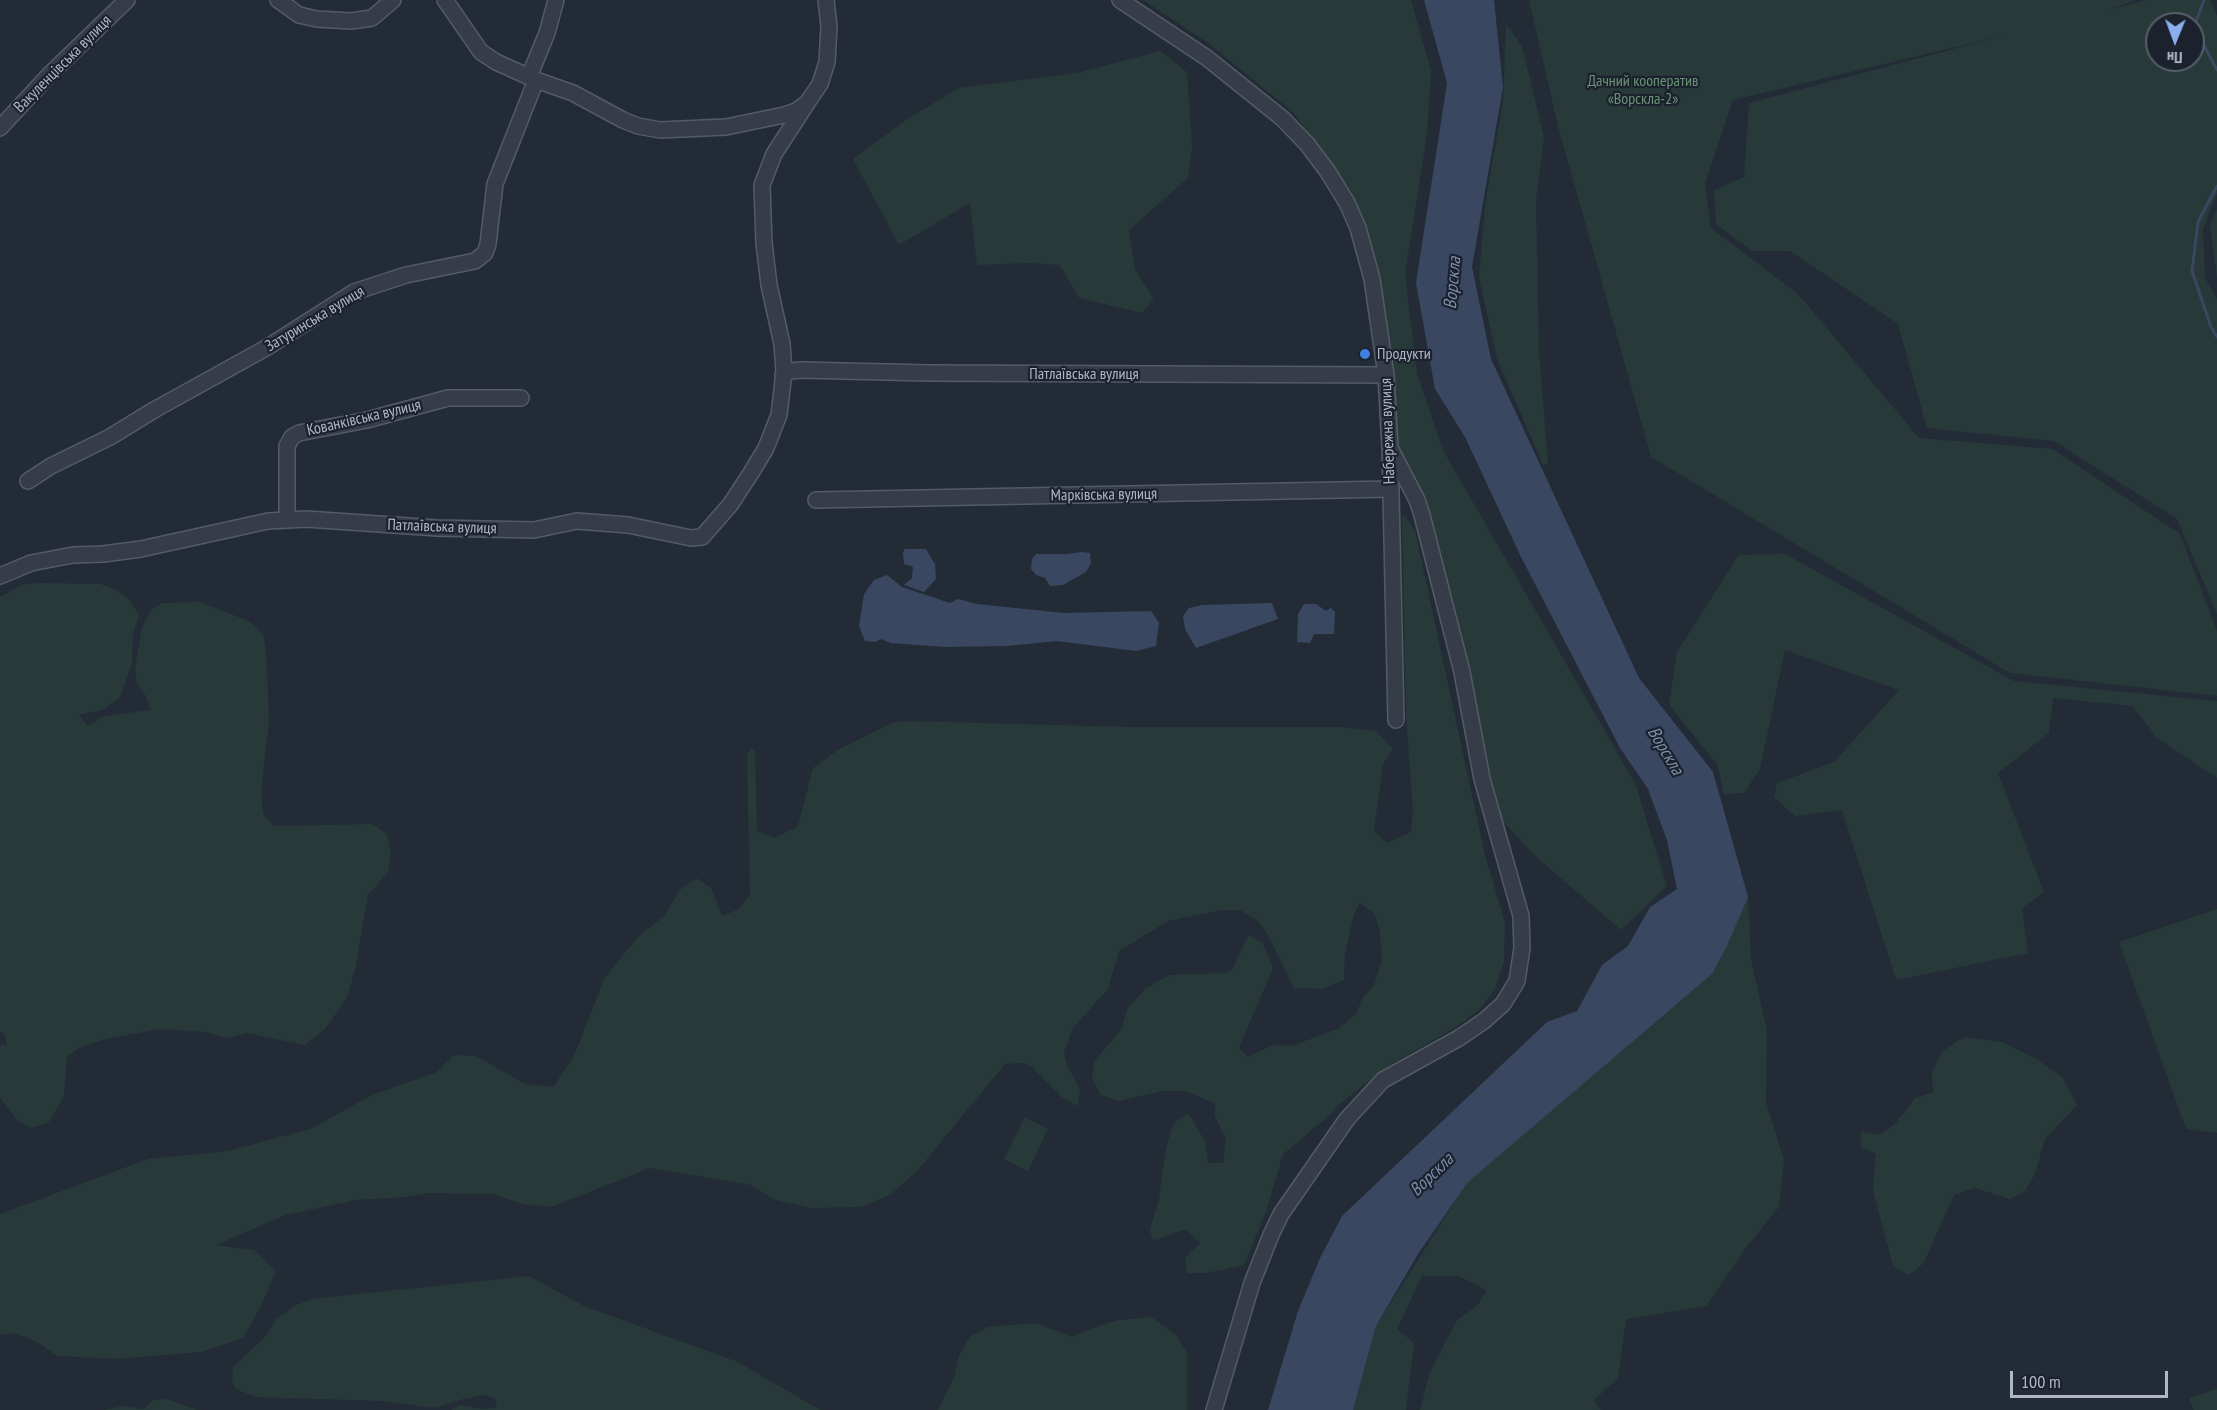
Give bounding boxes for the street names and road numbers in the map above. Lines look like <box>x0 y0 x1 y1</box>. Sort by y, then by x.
street label: Вакуленцівська вулиця <box>10 11 116 117</box>
street label: Затуринська вулиця <box>262 282 368 356</box>
street label: Патлаївська вулиця <box>1029 364 1139 384</box>
street label: Набережна вулиця <box>1377 378 1399 484</box>
street label: Кованківська вулиця <box>305 396 423 440</box>
street label: Марківська вулиця <box>1051 484 1157 506</box>
street label: Патлаївська вулиця <box>387 515 497 539</box>

